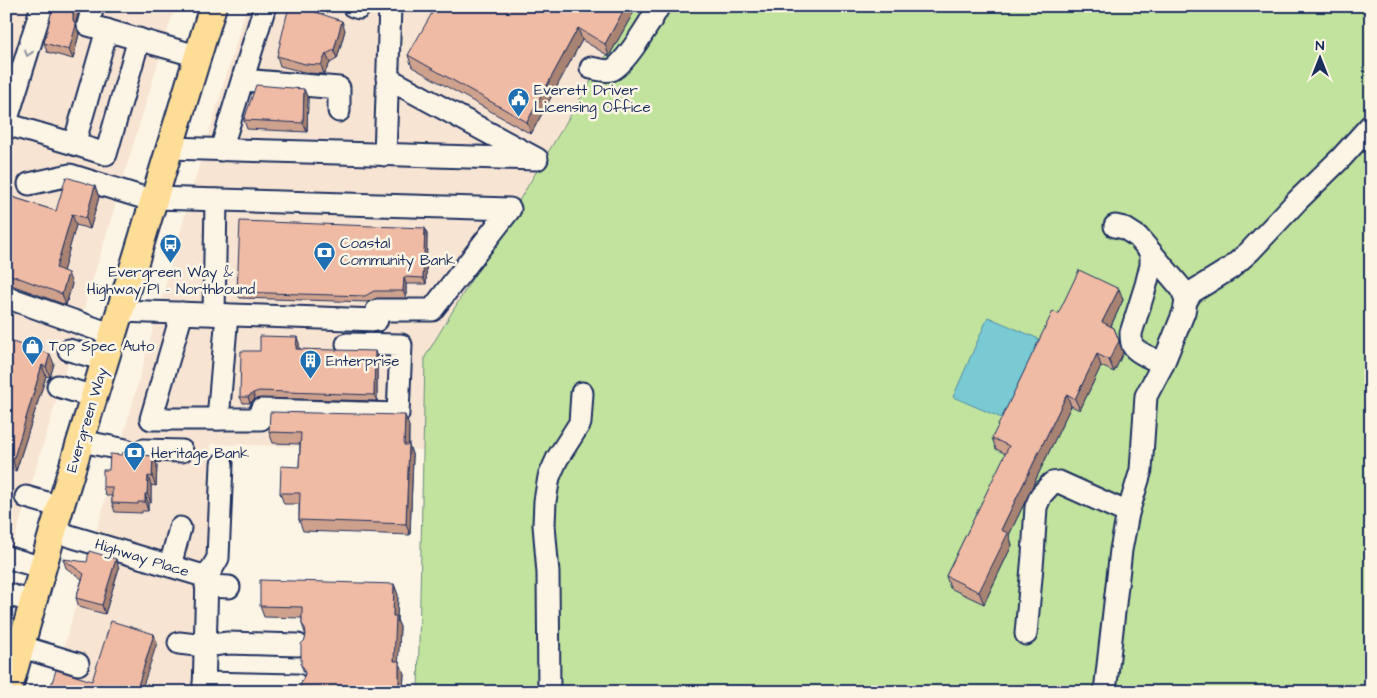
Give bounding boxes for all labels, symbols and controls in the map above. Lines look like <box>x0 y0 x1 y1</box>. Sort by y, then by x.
north arrow <box>1294 32 1344 82</box>
text: N <box>1316 36 1325 56</box>
one-way arrow <box>23 48 33 56</box>
place label: Everett Driver Licensing Office <box>534 80 651 119</box>
public building icon: Everett Driver Licensing Office <box>506 87 530 118</box>
bus stop icon: Evergreen Way & Highway Pl - Northbound <box>159 232 183 263</box>
place label: Coastal Community Bank <box>340 233 455 272</box>
bank icon: Coastal Community Bank <box>312 240 336 271</box>
place label: Evergreen Way & Highway Pl - Northbound <box>87 262 255 301</box>
shop icon: Top Spec Auto <box>21 334 45 365</box>
place label: Top Spec Auto <box>49 336 155 357</box>
building icon: Enterprise <box>298 349 322 380</box>
place label: Enterprise <box>326 351 399 372</box>
street label: Evergreen Way <box>61 365 114 475</box>
bank icon: Heritage Bank <box>123 441 147 472</box>
place label: Heritage Bank <box>151 443 249 465</box>
street label: Highway Place <box>92 534 192 583</box>

